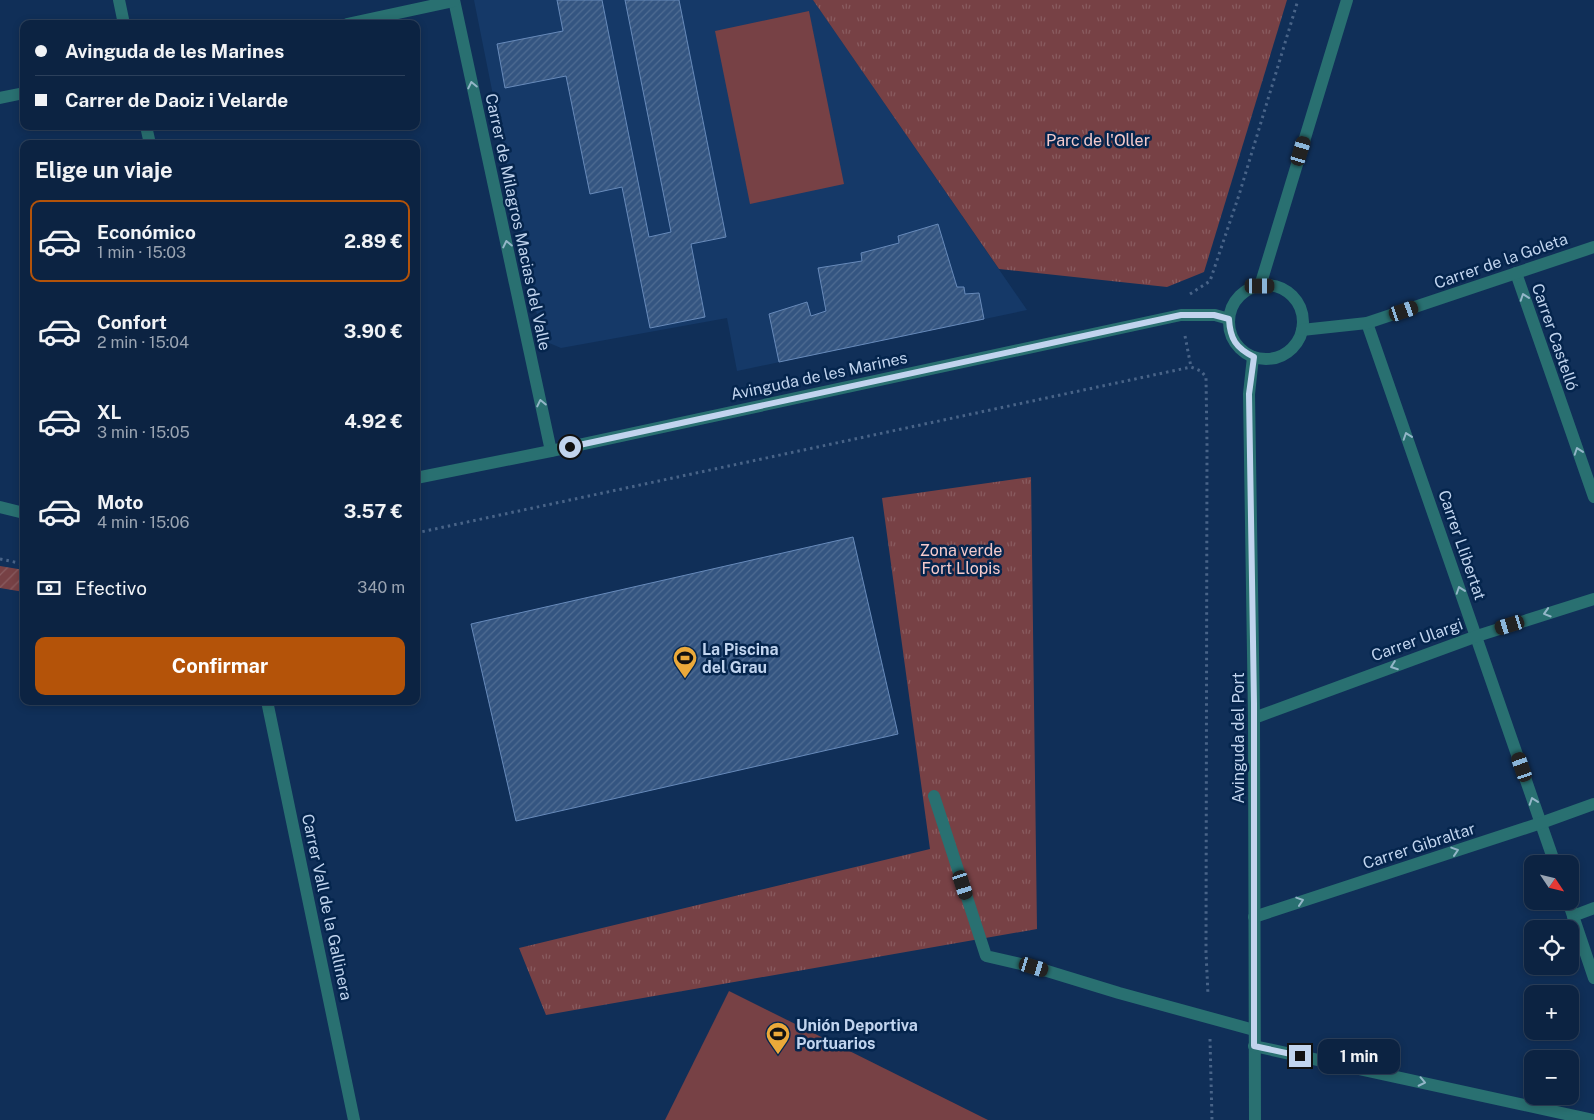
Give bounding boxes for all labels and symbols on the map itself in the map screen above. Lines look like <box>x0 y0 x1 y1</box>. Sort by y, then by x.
one-way arrow <box>468 81 478 90</box>
street label: Carrer de Milagros Macias del Valle <box>481 92 555 352</box>
park label: Parc de l'Oller <box>1046 131 1150 150</box>
car <box>1289 134 1312 168</box>
street label: Carrer de la Goleta <box>1432 229 1570 293</box>
one-way arrow <box>502 240 512 249</box>
car <box>1245 279 1275 294</box>
street label: Carrer Castelló <box>1528 281 1582 393</box>
one-way arrow <box>1520 293 1530 302</box>
car <box>1387 299 1420 323</box>
street label: Avinguda de les Marines <box>729 348 909 404</box>
one-way arrow <box>536 399 547 408</box>
one-way arrow <box>1403 433 1413 441</box>
route start <box>559 436 581 458</box>
one-way arrow <box>1574 447 1584 455</box>
street label: Carrer Llibertat <box>1434 488 1490 602</box>
park label: Zona verde Fort Llopis <box>920 541 1002 578</box>
one-way arrow <box>1456 586 1466 594</box>
one-way arrow <box>1544 608 1552 618</box>
car <box>1493 613 1526 637</box>
street label: Carrer Ulargi <box>1369 615 1465 665</box>
place label: La Piscina del Grau <box>702 640 778 677</box>
sports icon: La Piscina del Grau <box>672 645 698 679</box>
one-way arrow <box>1390 660 1399 670</box>
street label: Avinguda del Port <box>1229 672 1248 804</box>
car <box>1510 750 1533 784</box>
one-way arrow <box>1529 797 1539 806</box>
street label: Carrer Vall de la Gallinera <box>298 812 356 1002</box>
street label: Carrer Gibraltar <box>1360 819 1478 873</box>
one-way arrow <box>1450 847 1459 857</box>
north arrow <box>1524 855 1579 910</box>
car <box>951 868 974 902</box>
one-way arrow <box>1296 897 1304 907</box>
car <box>1017 955 1050 979</box>
place label: Unión Deportiva Portuarios <box>796 1016 918 1053</box>
sports icon: Unión Deportiva Portuarios <box>765 1021 791 1055</box>
callout: 1 min <box>1318 1038 1400 1074</box>
route end <box>1289 1045 1311 1067</box>
one-way arrow <box>1417 1076 1426 1087</box>

